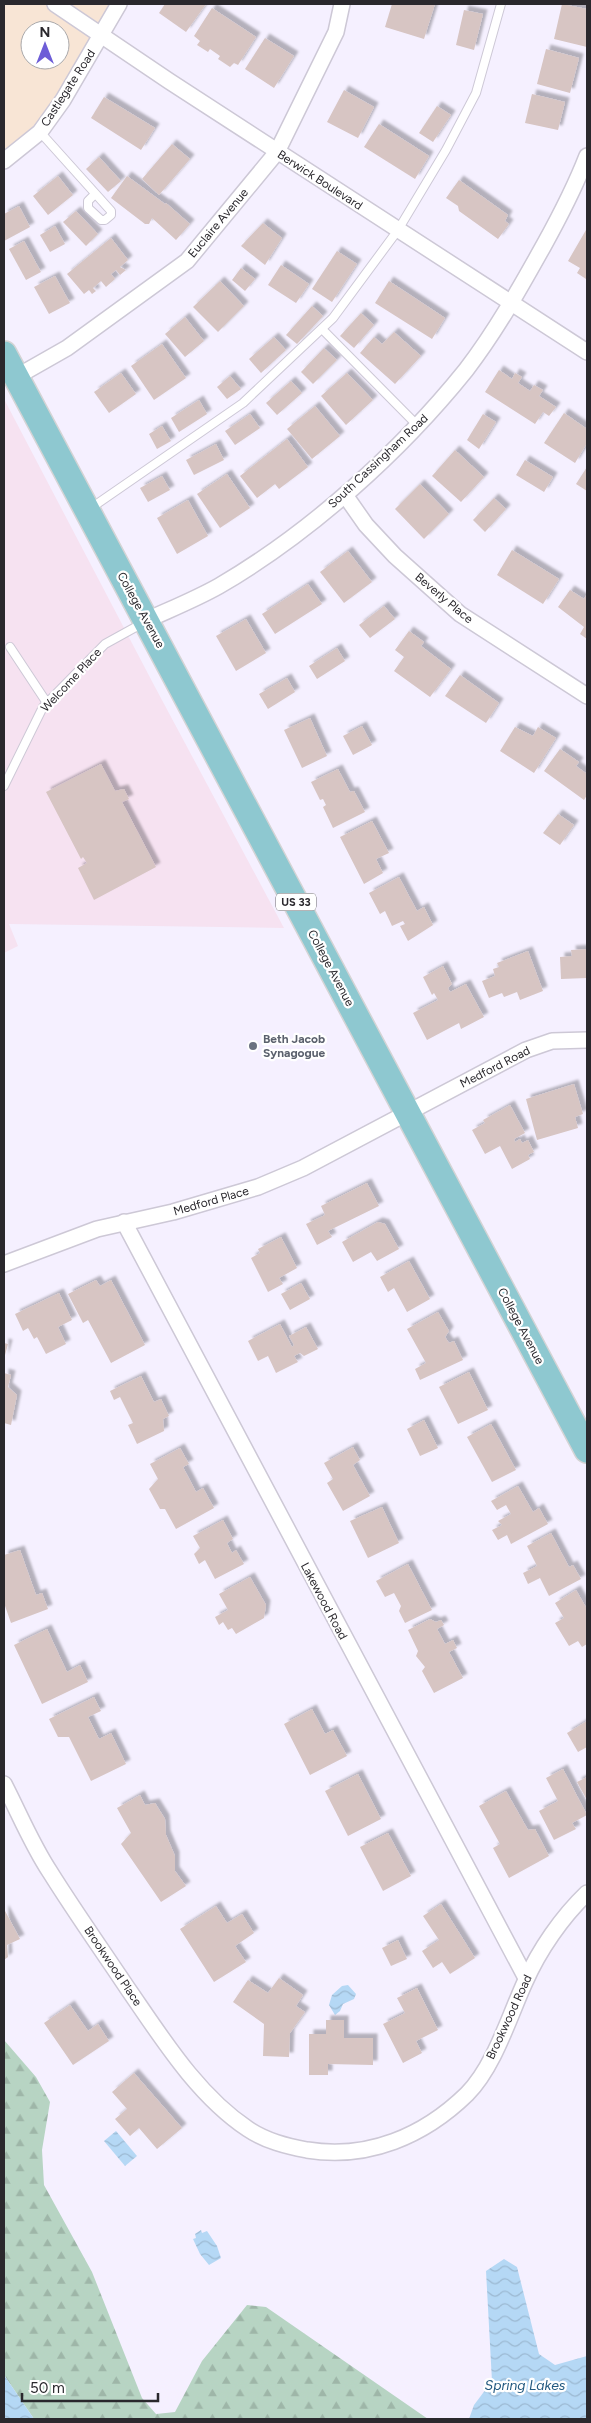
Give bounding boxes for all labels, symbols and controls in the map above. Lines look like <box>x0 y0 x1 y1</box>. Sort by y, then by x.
north arrow <box>20 20 70 70</box>
text: N <box>40 24 50 41</box>
street label: Castlegate Road <box>38 47 98 129</box>
street label: Berwick Boulevard <box>275 147 365 213</box>
street label: Euclaire Avenue <box>185 185 251 260</box>
street label: South Cassingham Road <box>325 411 431 511</box>
street label: College Avenue <box>114 570 168 651</box>
street label: Beverly Place <box>412 570 476 626</box>
street label: Welcome Place <box>38 645 104 715</box>
road number: US 33 <box>276 894 316 910</box>
street label: College Avenue <box>305 927 357 1009</box>
place label: Beth Jacob Synagogue <box>263 1032 326 1060</box>
marker: Beth Jacob Synagogue <box>247 1040 259 1052</box>
street label: Medford Road <box>458 1043 532 1091</box>
street label: Medford Place <box>172 1183 251 1218</box>
street label: College Avenue <box>495 1285 547 1367</box>
street label: Lakewood Road <box>298 1560 350 1642</box>
street label: Brookwood Place <box>81 1924 145 2009</box>
street label: Brookwood Road <box>483 1972 535 2062</box>
scale bar <box>22 2370 159 2402</box>
water label: Spring Lakes <box>485 2377 566 2394</box>
text: 50 m <box>30 2379 65 2397</box>

